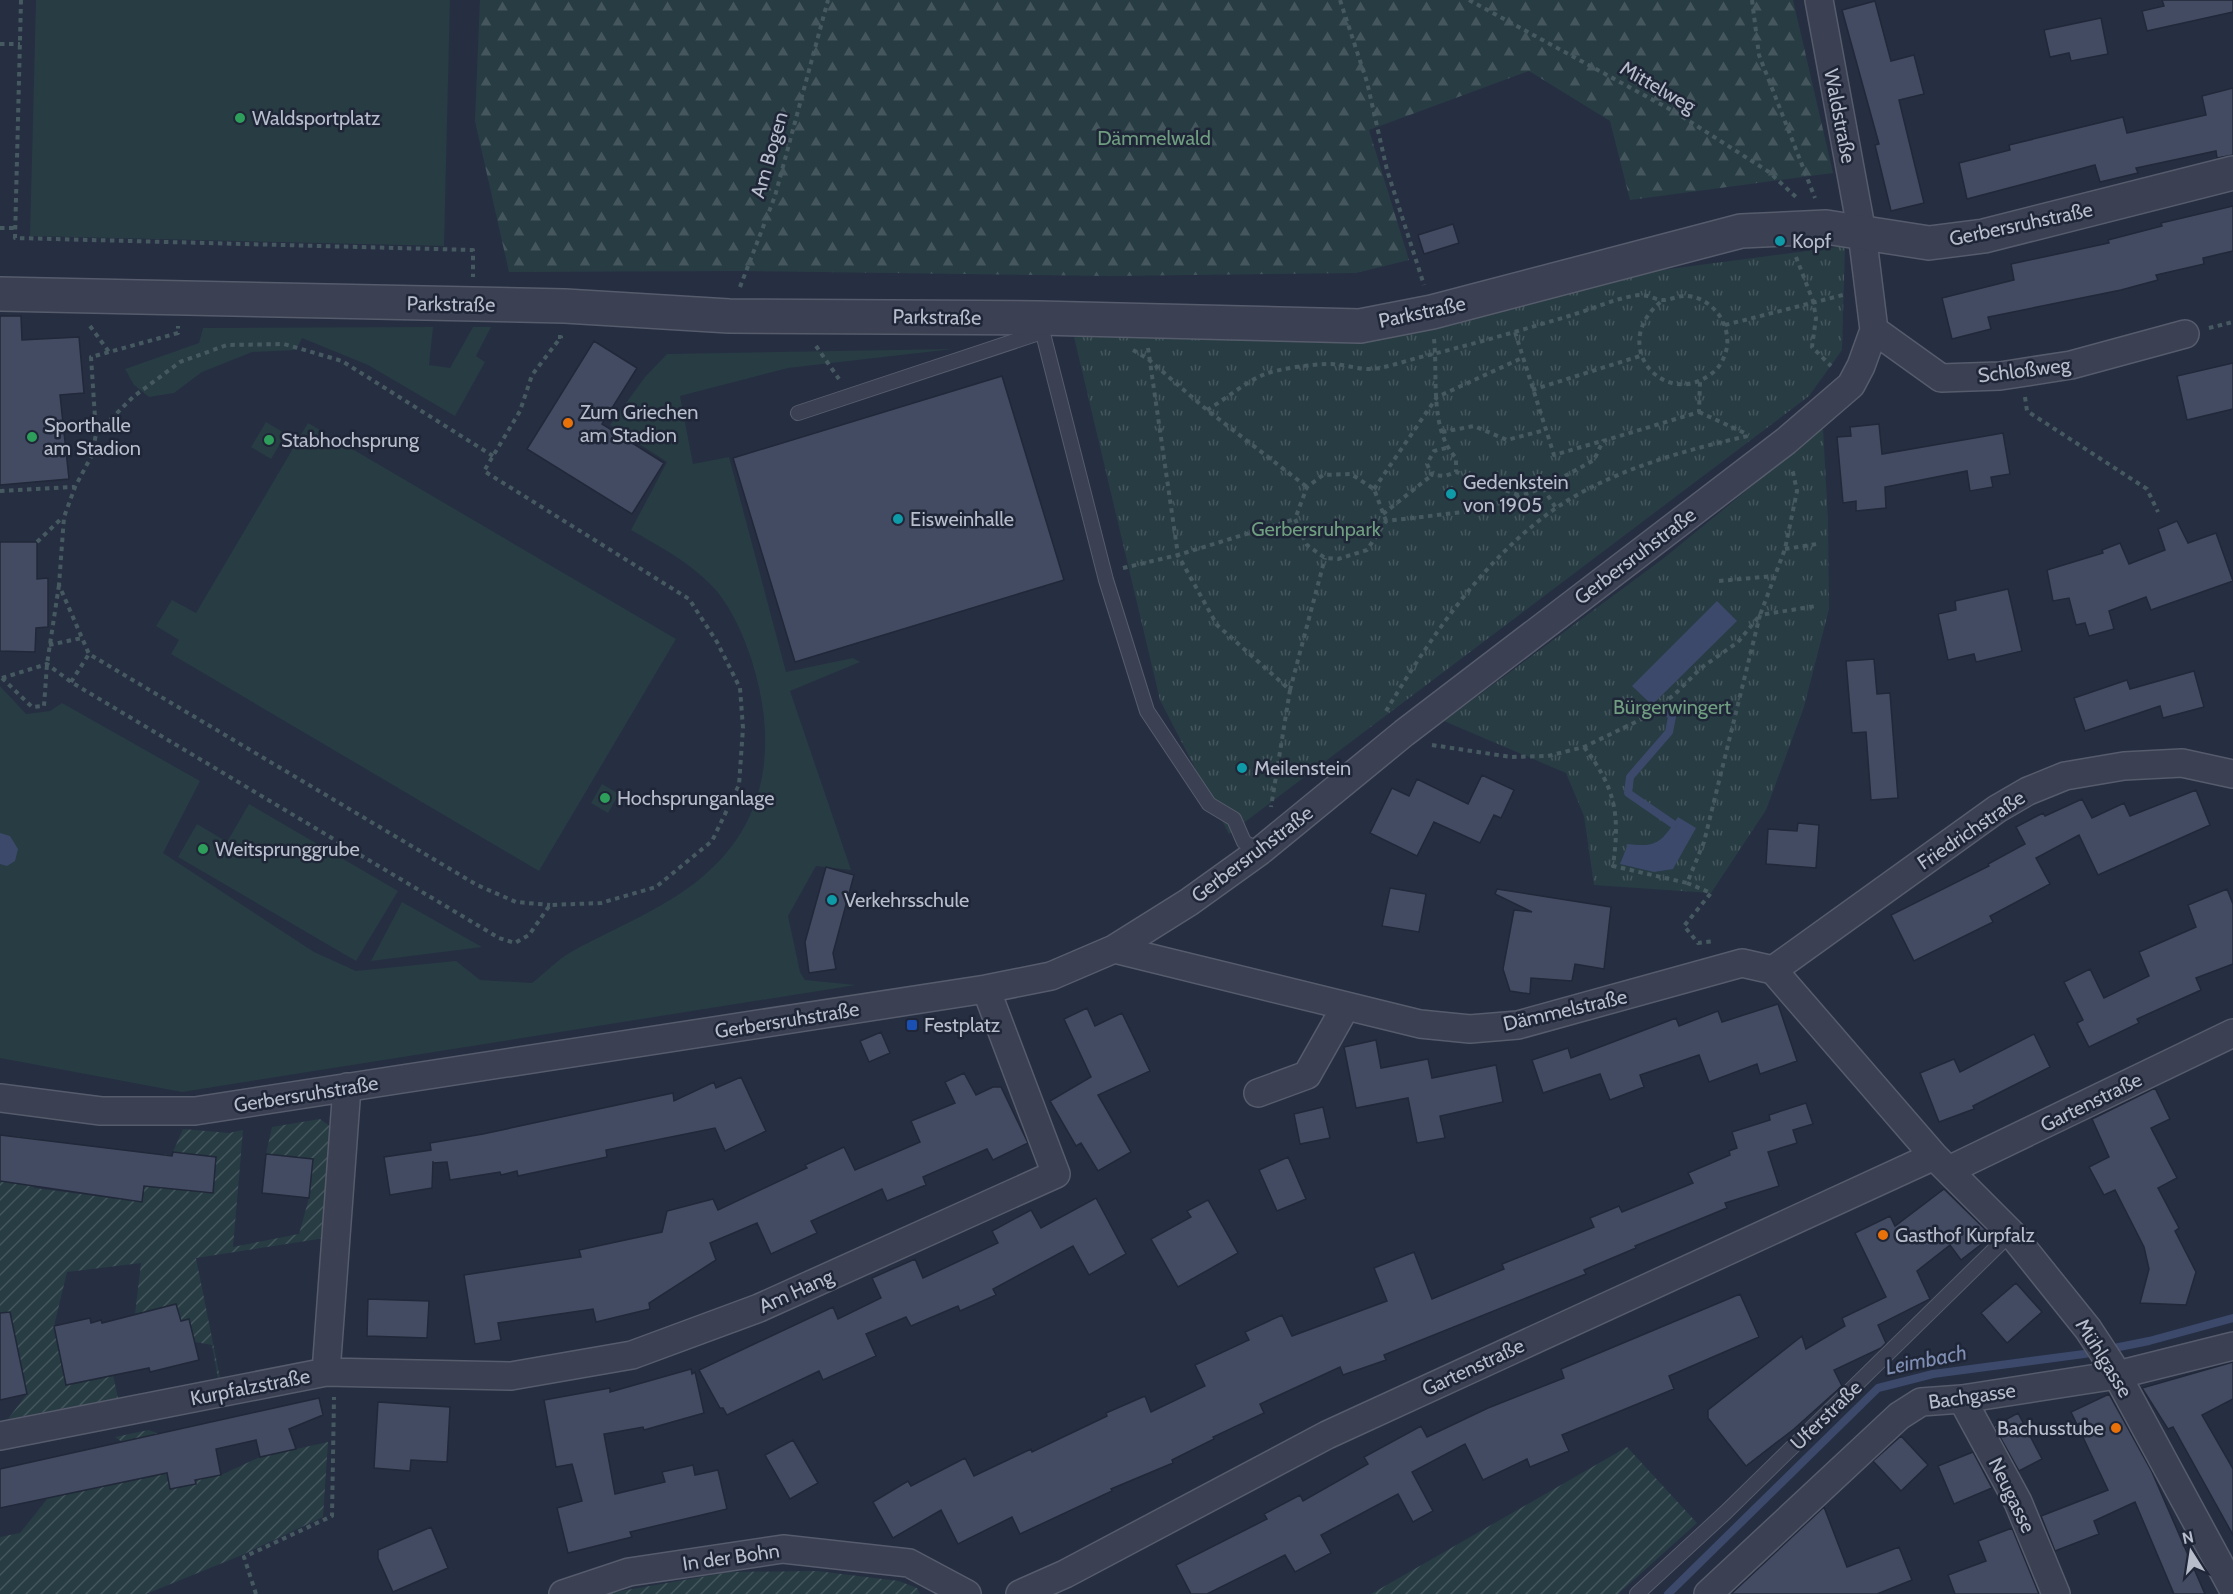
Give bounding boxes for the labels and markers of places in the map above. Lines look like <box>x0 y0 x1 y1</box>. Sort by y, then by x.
place label: Waldsportplatz <box>252 106 380 130</box>
marker: Waldsportplatz <box>233 111 247 125</box>
place label: Kopf <box>1792 229 1832 253</box>
marker: Kopf <box>1773 234 1787 248</box>
place label: Zum Griechen am Stadion <box>580 400 698 447</box>
place label: Sporthalle am Stadion <box>44 413 141 460</box>
marker: Zum Griechen am Stadion <box>561 416 575 430</box>
place label: Stabhochsprung <box>281 428 420 452</box>
marker: Sporthalle am Stadion <box>25 430 39 444</box>
marker: Stabhochsprung <box>262 433 276 447</box>
place label: Gedenkstein von 1905 <box>1463 470 1569 517</box>
marker: Gedenkstein von 1905 <box>1444 487 1458 501</box>
place label: Eisweinhalle <box>910 507 1014 531</box>
marker: Eisweinhalle <box>891 512 905 526</box>
place label: Meilenstein <box>1254 756 1351 780</box>
marker: Meilenstein <box>1235 761 1249 775</box>
place label: Hochsprunganlage <box>617 786 774 810</box>
marker: Hochsprunganlage <box>598 791 612 805</box>
place label: Weitsprunggrube <box>215 837 360 861</box>
marker: Weitsprunggrube <box>196 842 210 856</box>
place label: Verkehrsschule <box>844 888 969 912</box>
marker: Verkehrsschule <box>825 893 839 907</box>
place label: Festplatz <box>924 1013 1000 1037</box>
marker: Festplatz <box>905 1018 919 1032</box>
place label: Gasthof Kurpfalz <box>1895 1223 2035 1247</box>
marker: Gasthof Kurpfalz <box>1876 1228 1890 1242</box>
place label: Bachusstube <box>1997 1416 2104 1440</box>
marker: Bachusstube <box>2109 1421 2123 1435</box>

